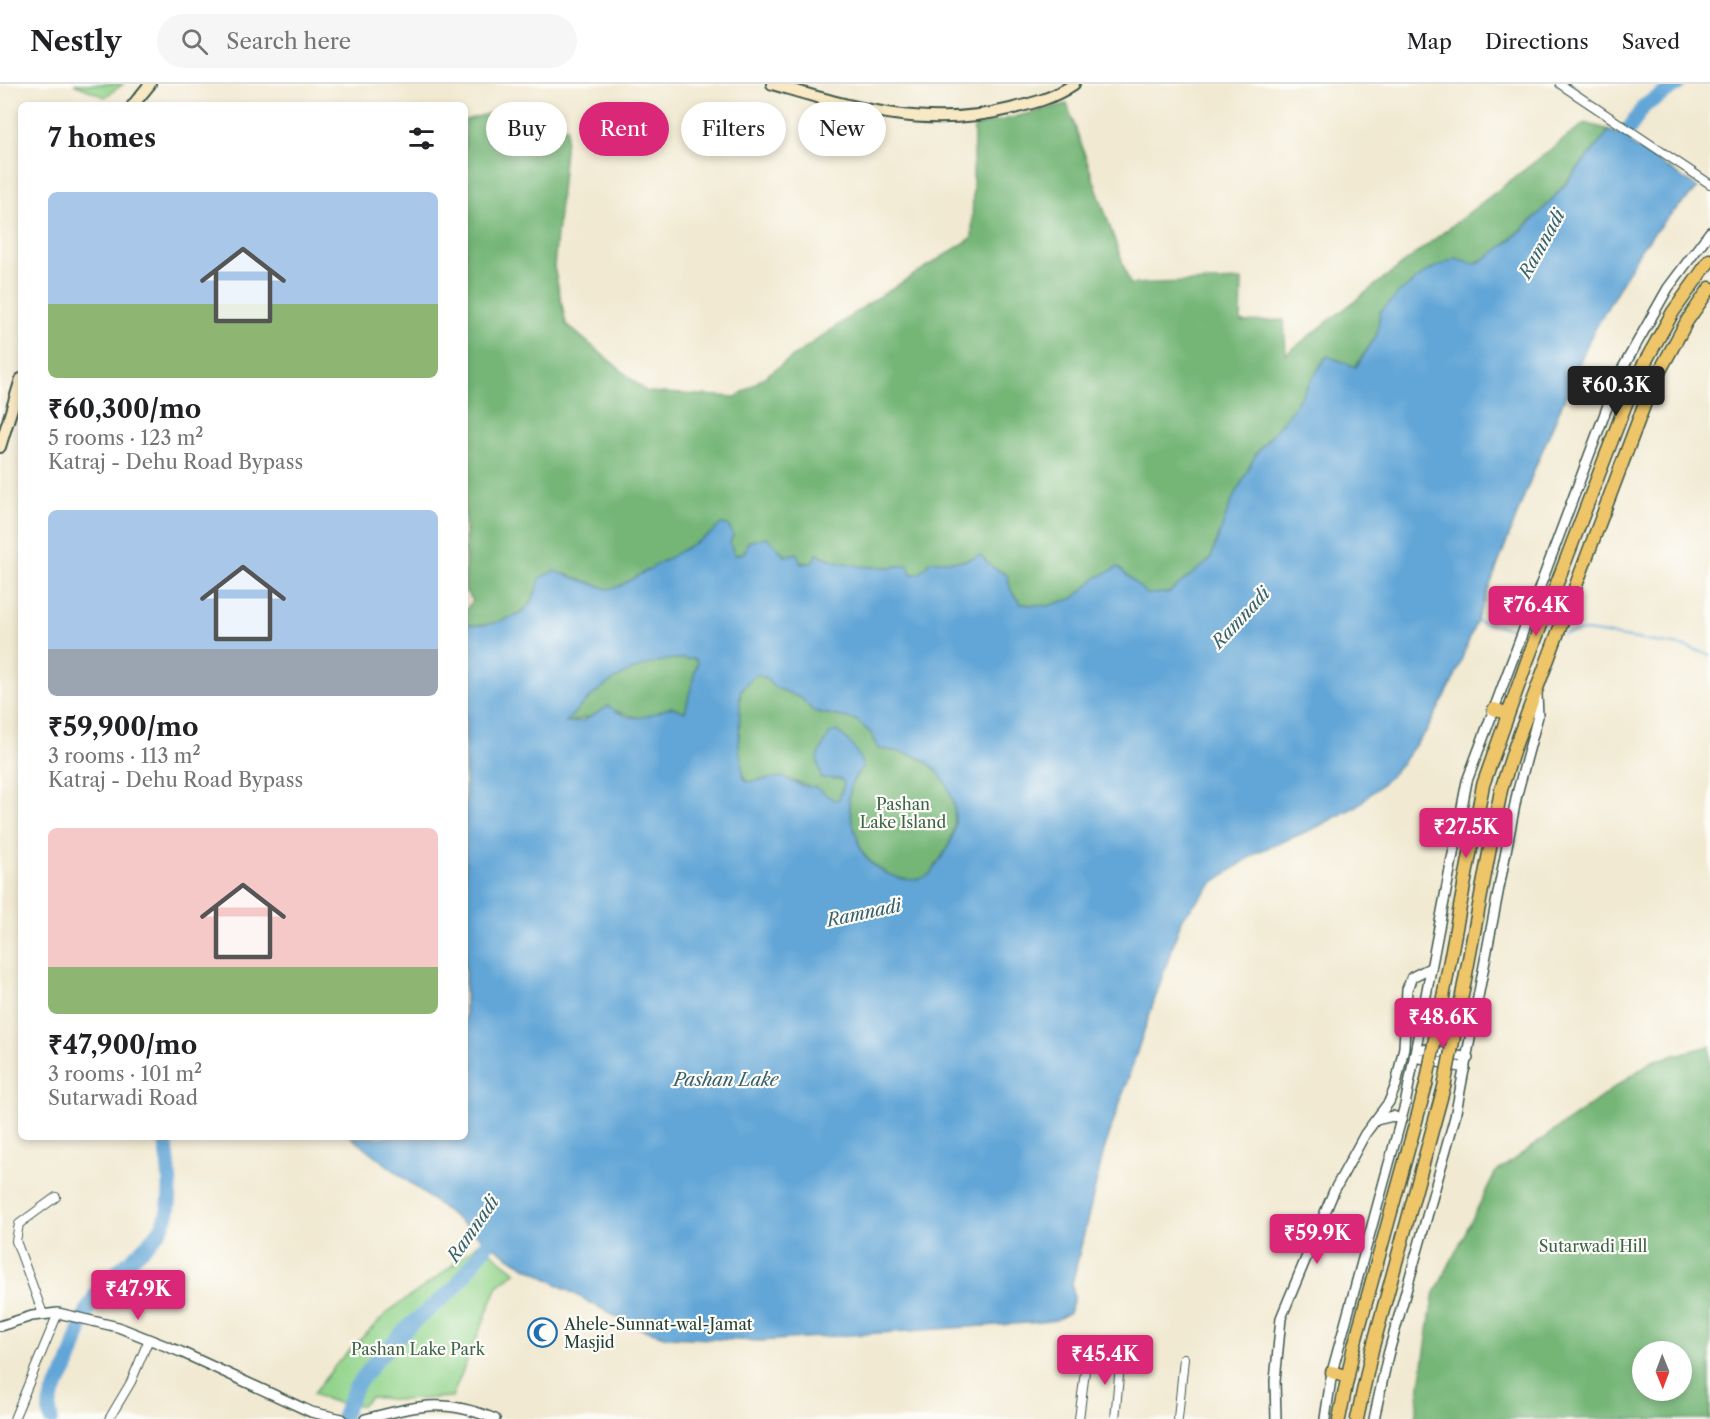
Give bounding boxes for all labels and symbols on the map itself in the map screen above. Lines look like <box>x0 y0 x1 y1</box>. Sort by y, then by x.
water label: Ramnadi <box>1513 204 1571 284</box>
pin: ₹60.3K <box>1567 366 1665 417</box>
water label: Ramnadi <box>1206 582 1276 655</box>
pin: ₹76.4K <box>1487 586 1585 637</box>
park label: Pashan Lake Island <box>860 794 947 832</box>
pin: ₹27.5K <box>1417 808 1515 859</box>
water label: Ramnadi <box>823 894 905 932</box>
pin: ₹48.6K <box>1394 998 1492 1049</box>
water label: Pashan Lake <box>672 1069 780 1091</box>
water label: Ramnadi <box>441 1191 504 1268</box>
pin: ₹59.9K <box>1268 1214 1366 1265</box>
park label: Sutarwadi Hill <box>1539 1236 1647 1256</box>
pin: ₹47.9K <box>89 1270 187 1321</box>
place label: Ahele-Sunnat-wal-Jamat Masjid <box>563 1314 753 1352</box>
mosque icon: Ahele-Sunnat-wal-Jamat Masjid <box>527 1317 559 1349</box>
pin: ₹45.4K <box>1056 1335 1154 1386</box>
park label: Pashan Lake Park <box>351 1339 486 1359</box>
north arrow <box>1632 1341 1692 1401</box>

